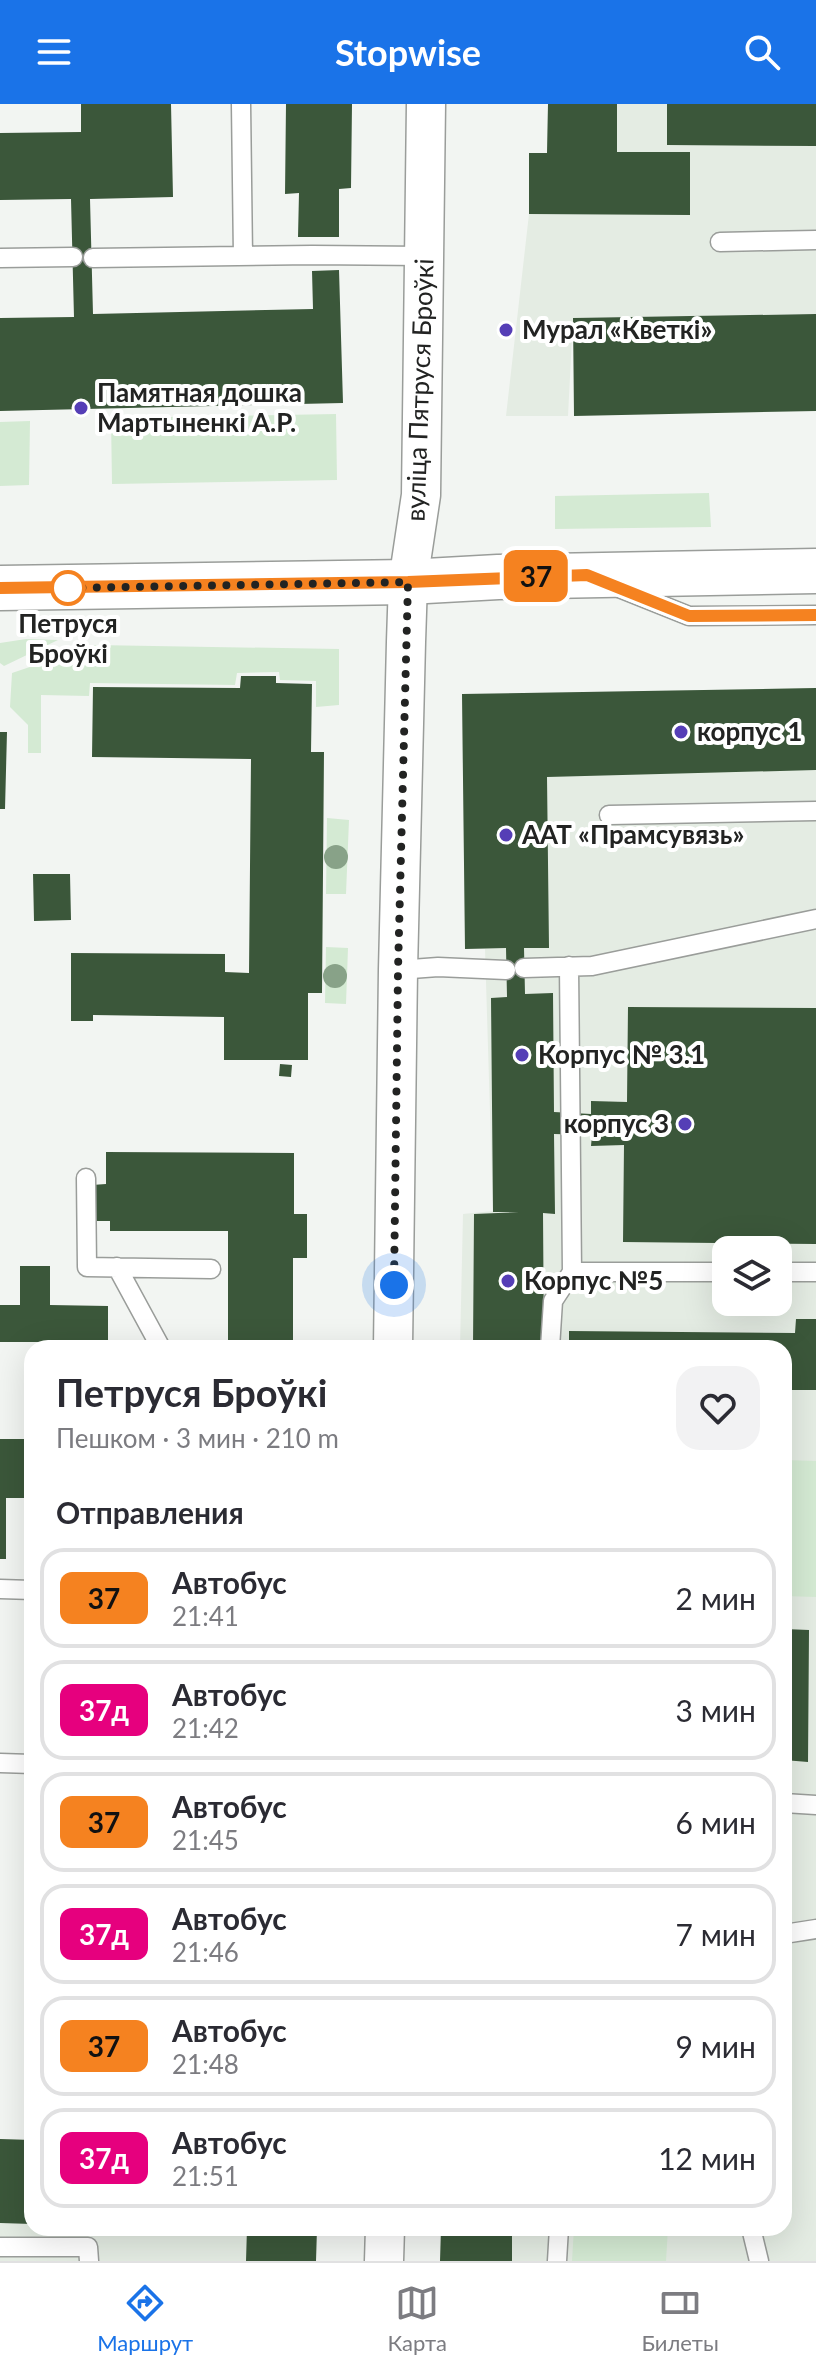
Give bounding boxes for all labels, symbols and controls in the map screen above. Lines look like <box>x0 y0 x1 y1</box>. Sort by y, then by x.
icon: menu <box>32 30 76 74</box>
text: Stopwise <box>335 30 481 74</box>
icon: search <box>740 30 784 74</box>
street label: вуліца Пятруся Броўкі <box>398 258 440 522</box>
place label: Мурал «Кветкі» <box>522 313 712 345</box>
marker: Мурал «Кветкі» <box>497 321 515 339</box>
place label: Памятная дошка Мартыненкі А.Р. <box>97 376 302 438</box>
marker: Памятная дошка Мартыненкі А.Р. <box>72 399 90 417</box>
line badge: 37 <box>500 550 572 602</box>
text: 37 <box>520 559 552 593</box>
marker: Петруся Броўкі <box>51 571 85 605</box>
place label: Петруся Броўкі <box>18 607 118 669</box>
place label: корпус 1 <box>697 715 802 747</box>
marker: корпус 1 <box>672 723 690 741</box>
place label: ААТ «Прамсувязь» <box>521 818 744 850</box>
marker: ААТ «Прамсувязь» <box>497 826 515 844</box>
place label: Корпус № 3.1 <box>538 1038 705 1070</box>
marker: Корпус № 3.1 <box>513 1046 531 1064</box>
place label: корпус 3 <box>564 1107 669 1139</box>
marker: корпус 3 <box>676 1115 694 1133</box>
map controls <box>712 1236 792 1316</box>
button: layers <box>712 1236 792 1316</box>
place label: Корпус №5 <box>524 1264 663 1296</box>
your location <box>374 1265 414 1305</box>
marker: Корпус №5 <box>499 1272 517 1290</box>
button: heart <box>676 1366 760 1450</box>
text: Петруся Броўкі <box>56 1369 327 1415</box>
text: Пешком · 3 мин · 210 m <box>56 1422 339 1454</box>
text: Отправления <box>56 1494 244 1530</box>
text: Автобус <box>172 1564 287 1600</box>
text: 2 мин <box>676 1580 756 1616</box>
text: 37 <box>88 1581 120 1615</box>
text: 21:41 <box>172 1600 239 1632</box>
text: Автобус <box>172 1676 287 1712</box>
text: 3 мин <box>676 1692 756 1728</box>
text: 37д <box>79 1693 129 1727</box>
text: 21:42 <box>172 1712 239 1744</box>
text: Автобус <box>172 1788 287 1824</box>
text: 6 мин <box>676 1804 756 1840</box>
text: 37 <box>88 1805 120 1839</box>
text: 21:45 <box>172 1824 239 1856</box>
text: Автобус <box>172 1900 287 1936</box>
text: 7 мин <box>676 1916 756 1952</box>
text: 37д <box>79 1917 129 1951</box>
text: 21:46 <box>172 1936 239 1968</box>
text: Автобус <box>172 2012 287 2048</box>
text: 9 мин <box>676 2028 756 2064</box>
text: 37 <box>88 2029 120 2063</box>
text: 21:48 <box>172 2048 239 2080</box>
text: Автобус <box>172 2124 287 2160</box>
text: 12 мин <box>658 2140 756 2176</box>
text: 37д <box>79 2141 129 2175</box>
text: 21:51 <box>172 2160 239 2192</box>
tab: Маршрут <box>97 2281 193 2356</box>
tab: Карта <box>388 2281 447 2356</box>
tab: Билеты <box>641 2281 719 2356</box>

